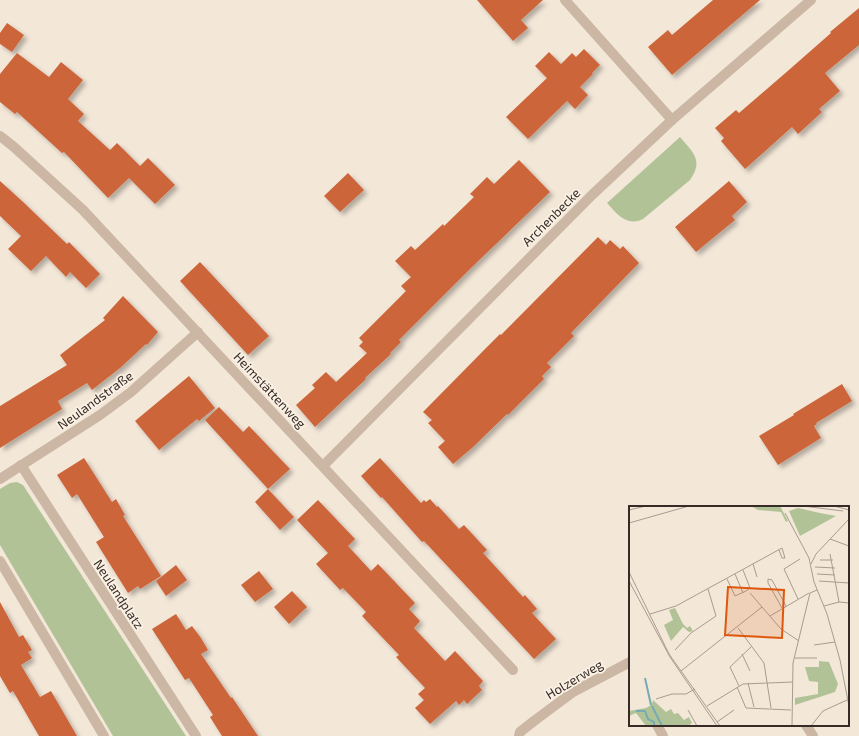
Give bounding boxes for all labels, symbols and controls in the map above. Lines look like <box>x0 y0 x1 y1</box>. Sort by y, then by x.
street label: Archenbecke <box>519 185 583 249</box>
street label: Heimstättenweg <box>231 349 309 431</box>
street label: Neulandstraße <box>54 367 136 433</box>
inset map <box>629 506 849 726</box>
street label: Neulandplatz <box>91 556 147 632</box>
street label: Holzerweg <box>543 656 605 702</box>

